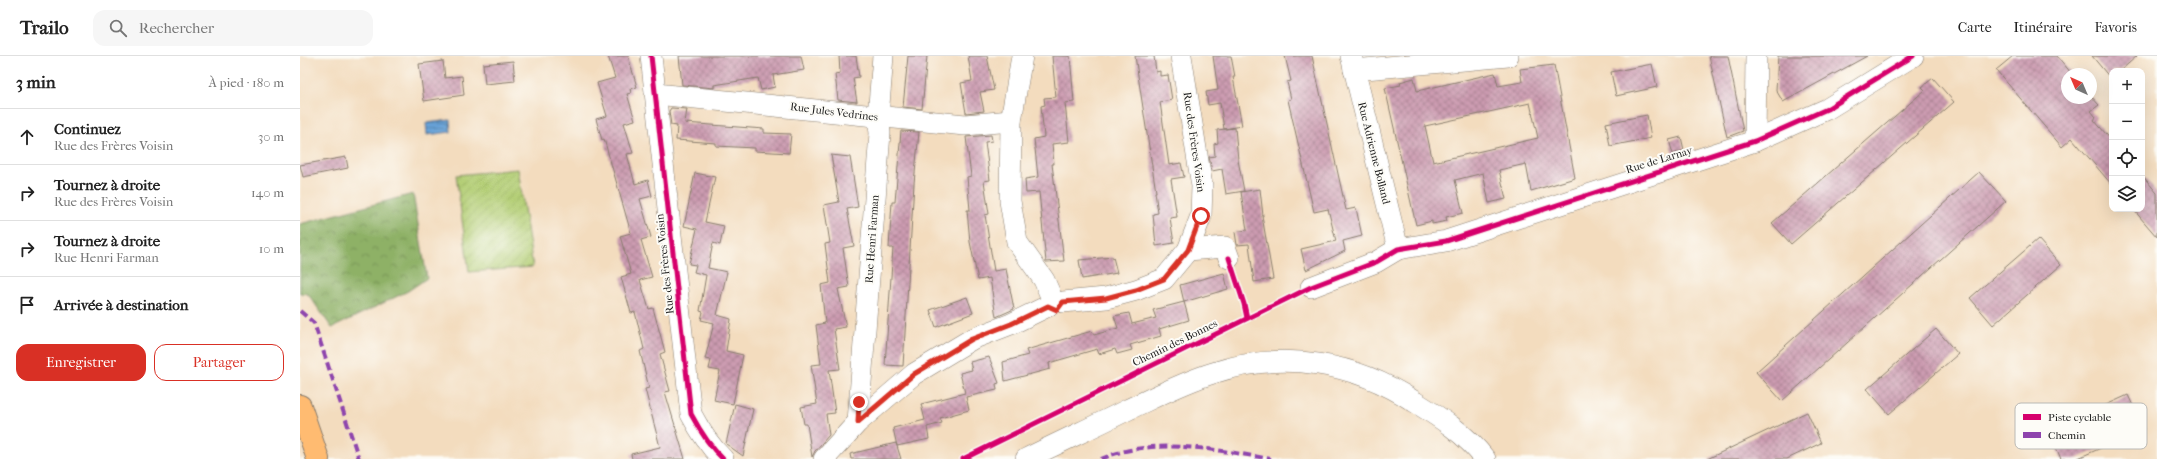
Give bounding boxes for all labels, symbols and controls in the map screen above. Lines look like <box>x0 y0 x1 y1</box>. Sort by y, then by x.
search box <box>93 10 373 46</box>
text: Trailo <box>20 17 69 39</box>
icon: search <box>107 17 129 39</box>
text: Rechercher <box>139 19 214 37</box>
text: Carte <box>1958 19 1992 36</box>
text: Itinéraire <box>2014 19 2072 36</box>
text: Favoris <box>2094 19 2137 36</box>
north arrow <box>2061 68 2097 104</box>
map controls <box>2109 68 2145 212</box>
button: + <box>2109 68 2145 104</box>
text: 3 min <box>16 72 56 92</box>
text: À pied · 180 m <box>208 75 284 90</box>
street label: Rue des Frères Voisin <box>1181 91 1208 194</box>
street label: Rue Jules Vedrines <box>789 100 879 124</box>
street label: Rue Adrienne Bolland <box>1355 101 1393 206</box>
button: − <box>2109 104 2145 140</box>
text: Continuez <box>54 120 121 138</box>
icon: ahead <box>16 126 38 148</box>
text: 30 m <box>258 129 284 144</box>
text: Rue des Frères Voisin <box>54 138 173 153</box>
button: locate <box>2109 140 2145 176</box>
street label: Rue de Larnay <box>1624 143 1695 176</box>
text: Tournez à droite <box>54 176 160 194</box>
button: layers <box>2109 176 2145 212</box>
icon: right <box>16 182 38 204</box>
text: 140 m <box>251 185 284 200</box>
text: Rue des Frères Voisin <box>54 194 173 209</box>
street label: Rue Henri Farman <box>862 194 882 284</box>
route start <box>1192 207 1210 225</box>
street label: Rue des Frères Voisin <box>653 212 677 315</box>
text: Tournez à droite <box>54 232 160 250</box>
icon: right <box>16 238 38 260</box>
text: 10 m <box>259 241 284 256</box>
text: Rue Henri Farman <box>54 250 159 265</box>
icon: arrive <box>16 294 38 316</box>
text: Arrivée à destination <box>54 296 189 314</box>
street label: Chemin des Bonnes <box>1130 317 1220 369</box>
button: Enregistrer <box>16 344 146 381</box>
button: Partager <box>154 344 284 381</box>
route end <box>850 393 868 411</box>
legend <box>2015 403 2147 449</box>
text: Piste cyclable <box>2048 411 2112 424</box>
text: Chemin <box>2048 429 2086 442</box>

